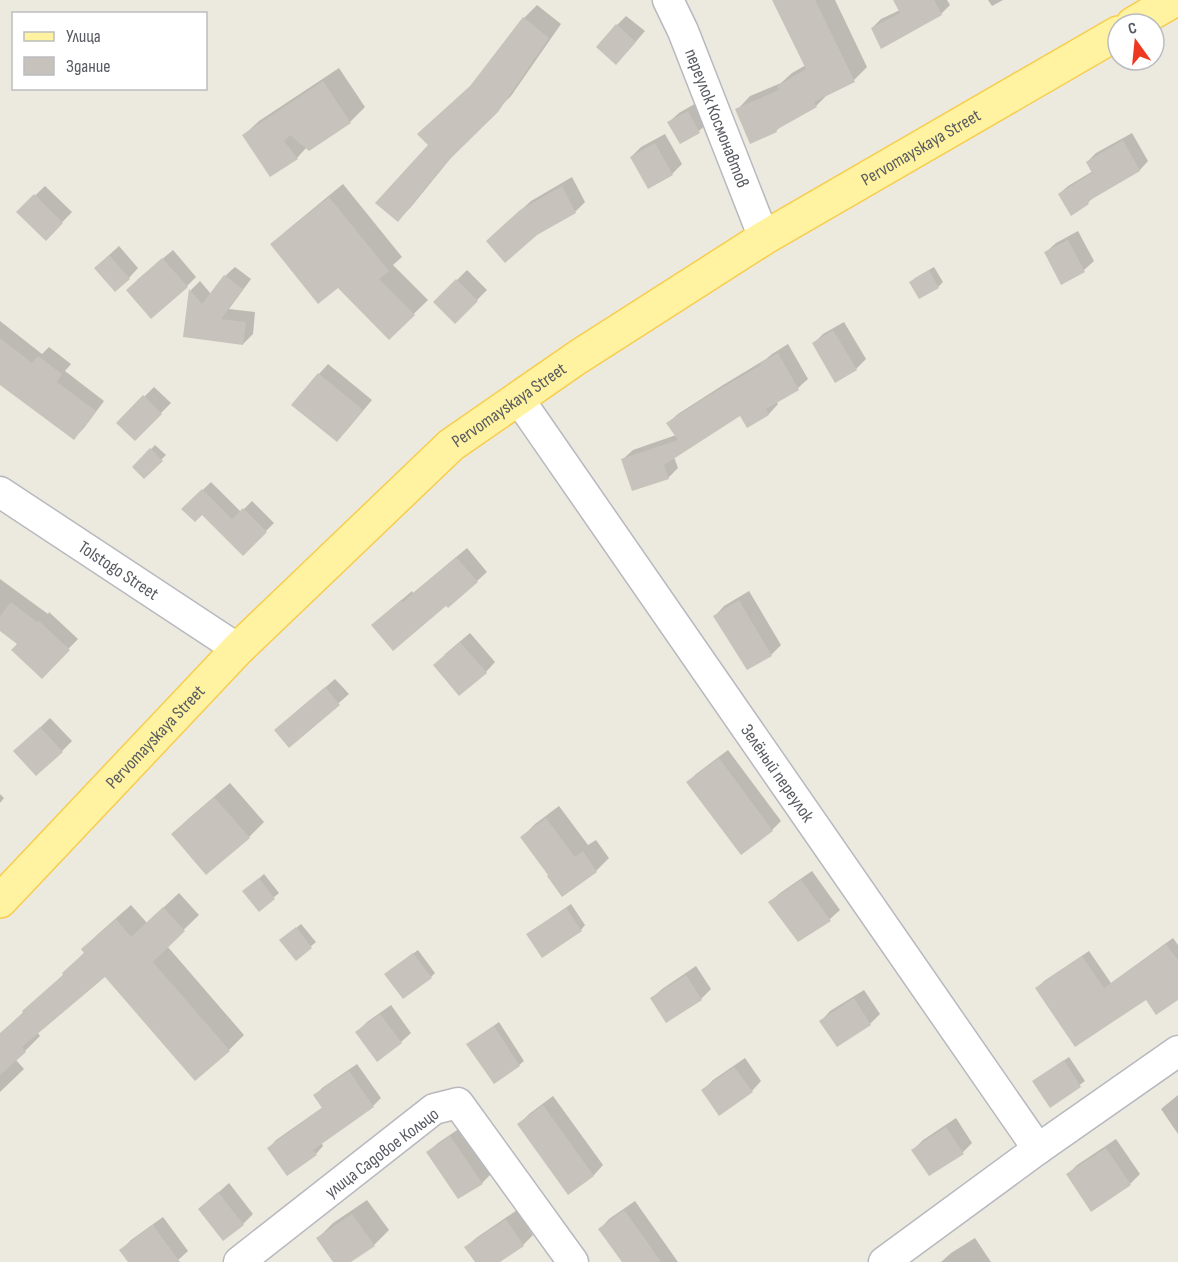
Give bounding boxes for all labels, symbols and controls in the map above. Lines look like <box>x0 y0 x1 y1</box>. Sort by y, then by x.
legend <box>12 12 207 90</box>
north arrow <box>1106 12 1166 72</box>
text: С <box>1126 19 1139 39</box>
text: Улица <box>66 26 101 47</box>
street label: переулок Космонавтов <box>680 46 754 191</box>
text: Здание <box>66 56 111 77</box>
street label: Pervomayskaya Street <box>857 104 985 190</box>
street label: Pervomayskaya Street <box>448 358 571 452</box>
street label: Tolstogo Street <box>74 536 163 604</box>
street label: Pervomayskaya Street <box>101 680 209 793</box>
street label: Зелёный переулок <box>736 720 819 826</box>
street label: улица Садовое Кольцо <box>321 1103 443 1203</box>

